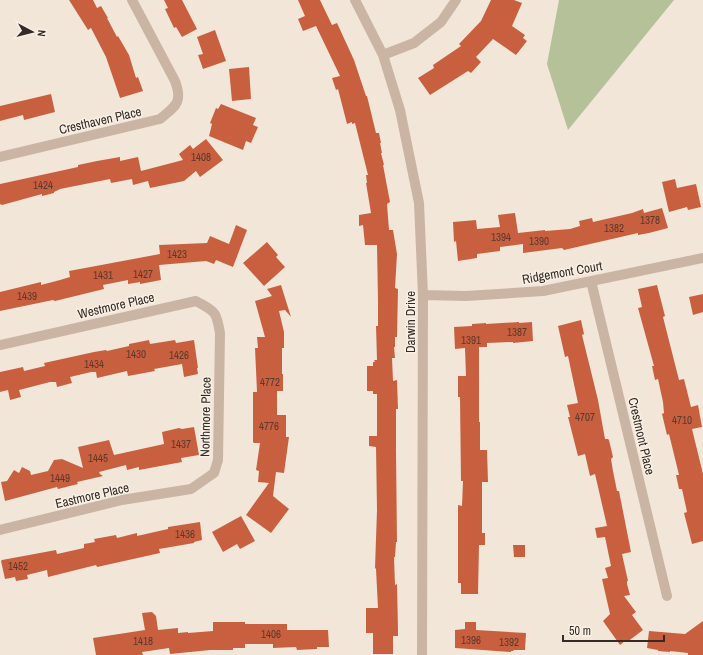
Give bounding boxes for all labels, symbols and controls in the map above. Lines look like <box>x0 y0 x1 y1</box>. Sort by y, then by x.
north arrow <box>12 12 52 52</box>
text: N <box>35 29 49 37</box>
street label: Cresthaven Place <box>57 103 143 138</box>
house number: 1408 <box>191 150 211 164</box>
house number: 1424 <box>33 178 53 192</box>
house number: 1378 <box>640 213 660 227</box>
house number: 1382 <box>604 221 624 235</box>
house number: 1394 <box>491 230 511 244</box>
house number: 1390 <box>529 234 549 248</box>
house number: 1423 <box>167 247 187 261</box>
street label: Ridgemont Court <box>521 257 604 288</box>
house number: 1427 <box>133 267 153 281</box>
house number: 1431 <box>93 268 113 282</box>
street label: Westmore Place <box>76 288 156 323</box>
house number: 1439 <box>17 289 37 303</box>
street label: Darwin Drive <box>402 291 419 353</box>
house number: 1387 <box>507 325 527 339</box>
house number: 1391 <box>461 333 481 347</box>
house number: 1430 <box>126 347 146 361</box>
house number: 1426 <box>169 348 189 362</box>
house number: 1434 <box>84 357 104 371</box>
house number: 4772 <box>260 375 280 389</box>
street label: Northmore Place <box>196 377 215 457</box>
street label: Crestmont Place <box>624 396 659 476</box>
house number: 4707 <box>575 410 595 424</box>
house number: 4710 <box>672 413 692 427</box>
house number: 4776 <box>259 419 279 433</box>
house number: 1437 <box>171 437 191 451</box>
house number: 1445 <box>88 451 108 465</box>
house number: 1449 <box>50 471 70 485</box>
street label: Eastmore Place <box>54 479 131 512</box>
house number: 1436 <box>175 527 195 541</box>
house number: 1452 <box>8 559 28 573</box>
scale bar <box>563 617 664 643</box>
text: 50 m <box>569 623 591 639</box>
house number: 1406 <box>261 627 281 641</box>
house number: 1396 <box>461 633 481 647</box>
house number: 1418 <box>133 634 153 648</box>
house number: 1392 <box>499 635 519 649</box>

